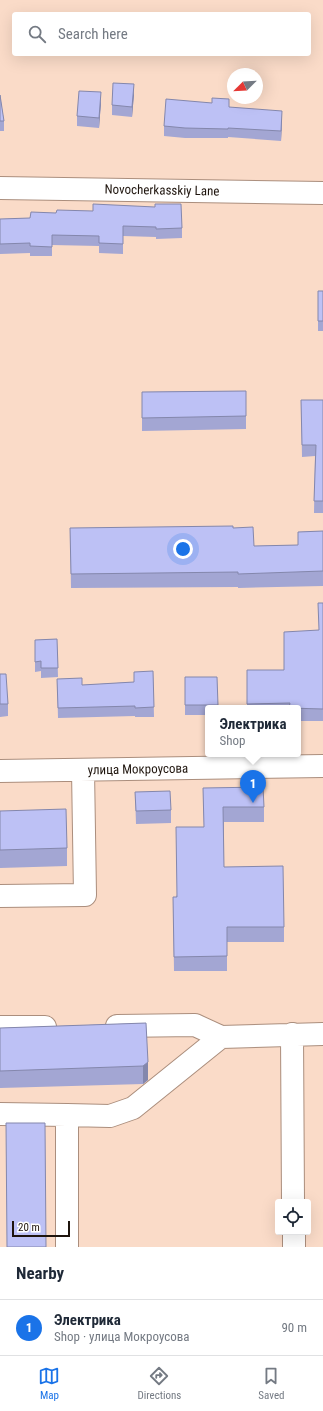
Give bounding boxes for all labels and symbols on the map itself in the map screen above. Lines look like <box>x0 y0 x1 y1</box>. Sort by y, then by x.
north arrow <box>227 68 263 104</box>
street label: Novocherkasskiy Lane <box>104 181 220 199</box>
your location <box>173 539 193 559</box>
street label: улица Мокроусова <box>88 761 188 777</box>
pin: 1 <box>240 770 266 803</box>
scale bar <box>12 1219 70 1238</box>

